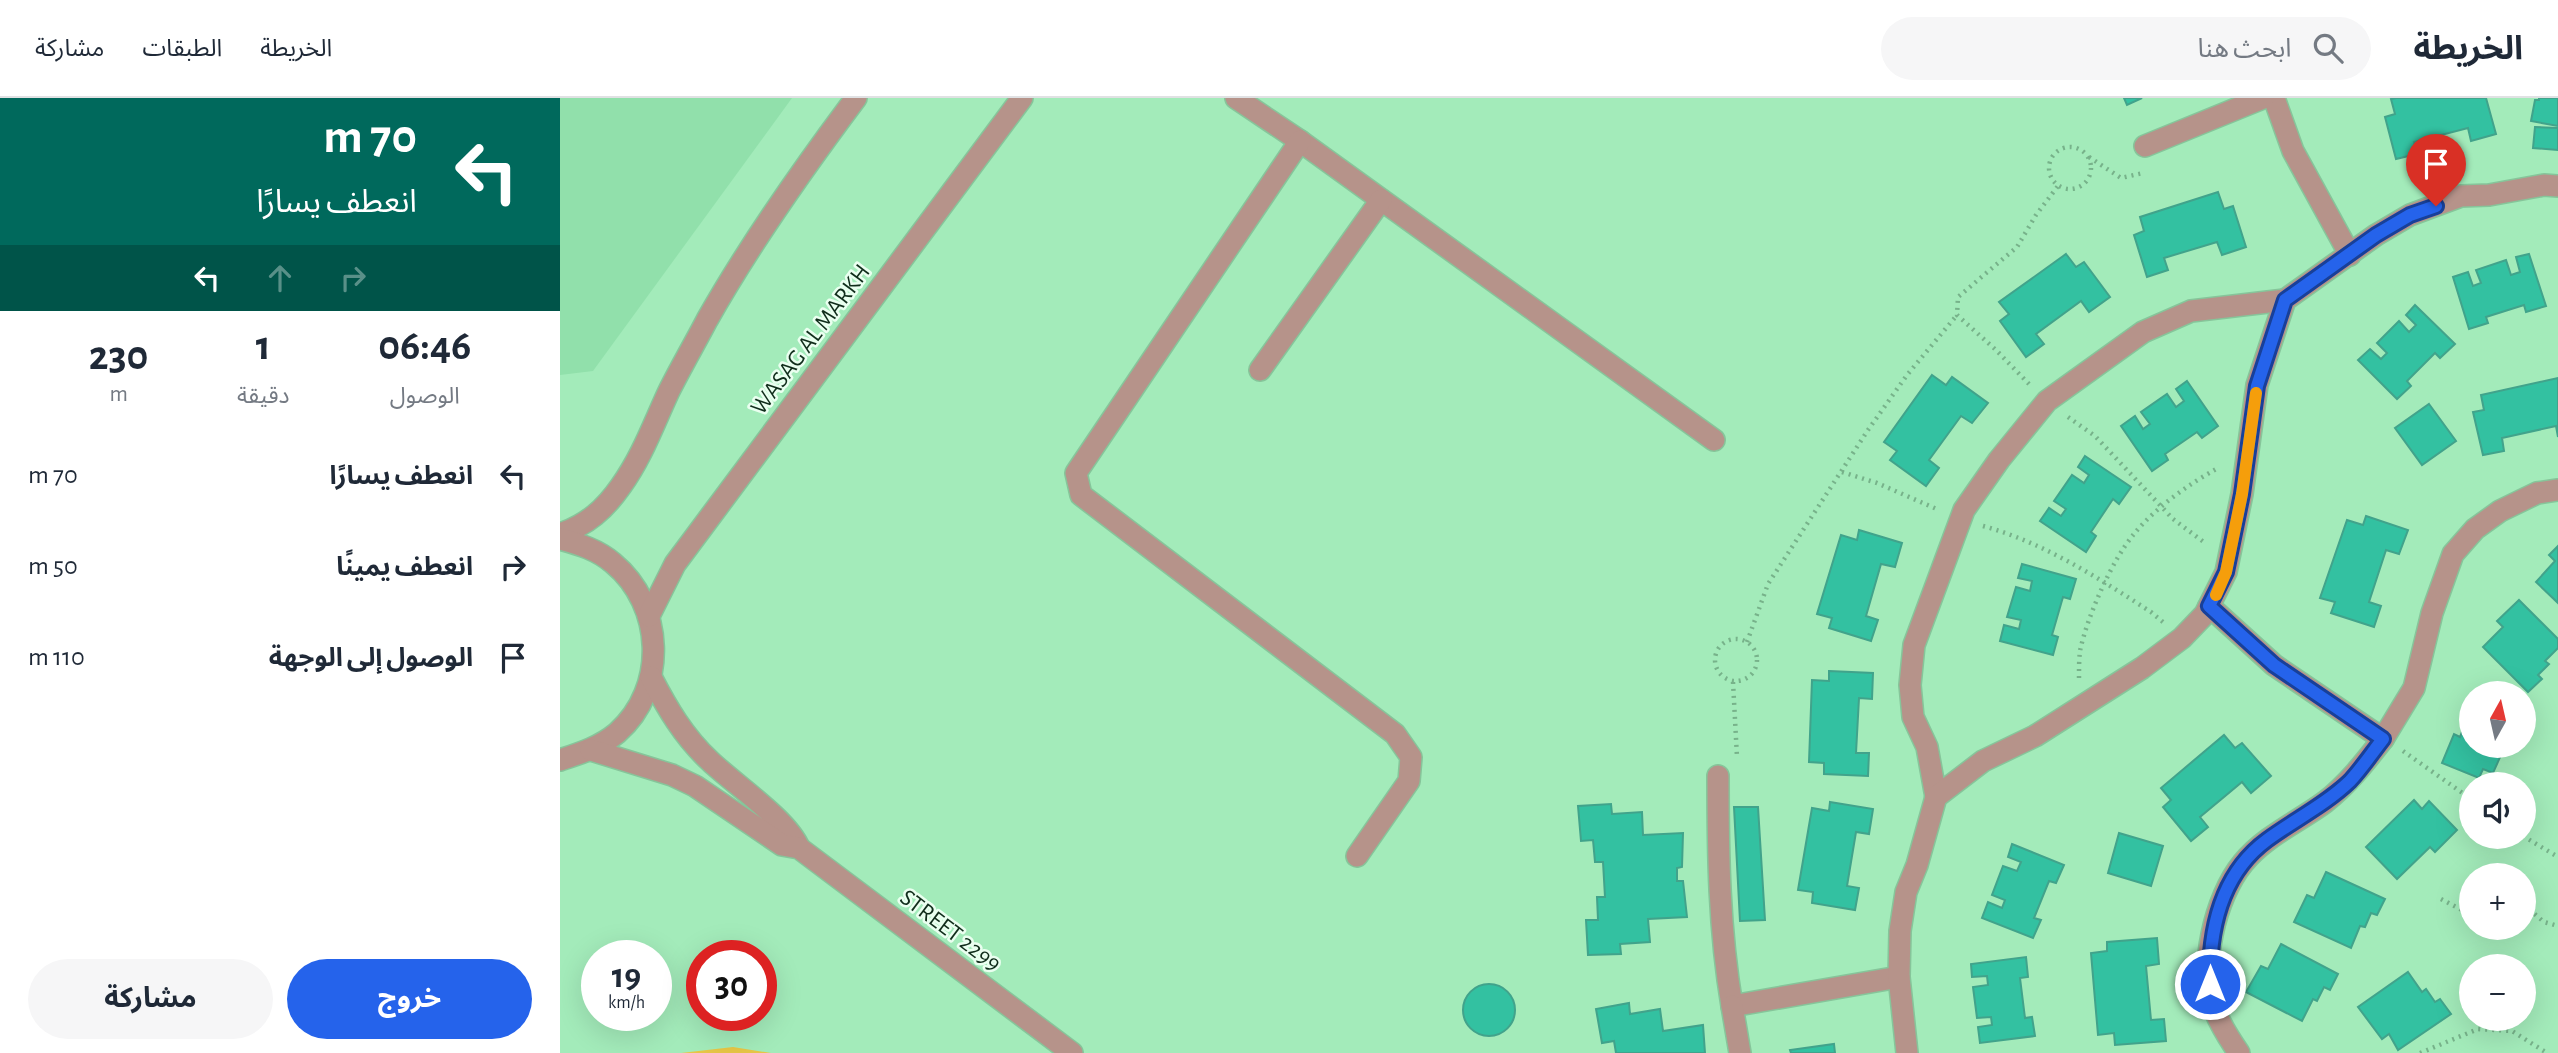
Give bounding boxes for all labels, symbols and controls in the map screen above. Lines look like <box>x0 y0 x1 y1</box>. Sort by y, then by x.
search box <box>1881 17 2371 80</box>
icon: search <box>2309 29 2347 67</box>
text: الخريطة <box>2413 33 2523 66</box>
text: ابحث هنا <box>2198 36 2291 62</box>
text: مشاركة <box>35 37 104 61</box>
text: الطبقات <box>142 37 222 61</box>
text: الخريطة <box>260 37 332 61</box>
text: 70 m <box>323 113 417 162</box>
icon: left <box>441 126 532 217</box>
pin <box>2406 134 2466 206</box>
icon: arrive <box>2417 145 2455 183</box>
text: انعطف يسارًا <box>256 186 417 218</box>
icon: left <box>188 259 226 297</box>
icon: ahead <box>261 259 299 297</box>
icon: right <box>334 259 372 297</box>
street label: WASAG AL MARKH <box>747 260 875 419</box>
text: 1 <box>256 325 271 367</box>
text: 06:46 <box>378 325 471 367</box>
text: 230 <box>89 335 148 377</box>
text: m <box>109 383 128 406</box>
text: دقيقة <box>237 385 290 408</box>
text: الوصول <box>390 385 460 408</box>
icon: left <box>494 457 532 495</box>
text: 70 m <box>28 462 78 488</box>
text: انعطف يسارًا <box>329 463 473 489</box>
icon: right <box>494 548 532 586</box>
text: 50 m <box>28 553 78 579</box>
text: انعطف يمينًا <box>336 554 473 580</box>
icon: arrive <box>494 639 532 677</box>
text: 110 m <box>28 644 85 670</box>
text: الوصول إلى الوجهة <box>269 645 473 671</box>
north arrow <box>2459 681 2536 758</box>
map controls <box>2459 681 2536 1031</box>
button: sound <box>2459 772 2536 849</box>
button: + <box>2459 863 2536 940</box>
street label: STREET 2299 <box>896 885 1005 976</box>
speed limit sign: 30 <box>686 940 777 1031</box>
position arrow <box>2173 947 2247 1021</box>
button: − <box>2459 954 2536 1031</box>
button: مشاركة <box>28 959 273 1039</box>
button: خروج <box>287 959 532 1039</box>
text: 19 <box>612 959 641 994</box>
text: km/h <box>608 994 645 1012</box>

